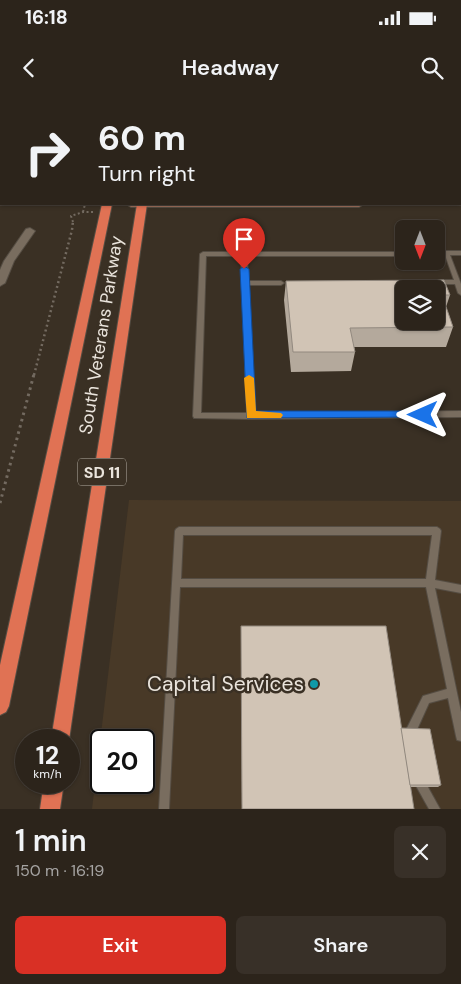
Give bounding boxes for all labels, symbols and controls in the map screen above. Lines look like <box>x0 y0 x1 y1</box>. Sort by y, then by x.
text: 16:18 <box>25 5 68 30</box>
text: Headway <box>182 53 279 82</box>
icon: back <box>15 54 43 82</box>
icon: search <box>418 54 446 82</box>
text: 60 m <box>98 115 186 161</box>
icon: right <box>15 120 80 185</box>
text: Turn right <box>98 159 195 188</box>
pin <box>223 218 265 269</box>
north arrow <box>395 220 445 270</box>
map controls <box>395 220 445 330</box>
icon: arrive <box>230 225 258 253</box>
street label: South Veterans Parkway <box>73 234 129 436</box>
button: layers <box>395 280 445 330</box>
position arrow <box>396 388 448 440</box>
road number: SD 11 <box>78 458 126 486</box>
place label: Capital Services <box>147 670 304 698</box>
marker: Capital Services <box>308 678 320 690</box>
speed limit sign: 20 <box>90 729 155 794</box>
text: 12 <box>36 739 59 772</box>
text: km/h <box>33 766 62 782</box>
text: 1 min <box>15 821 87 860</box>
button: close <box>394 826 446 878</box>
text: 150 m · 16:19 <box>15 860 104 881</box>
button: Exit <box>15 916 226 974</box>
button: Share <box>236 916 446 974</box>

